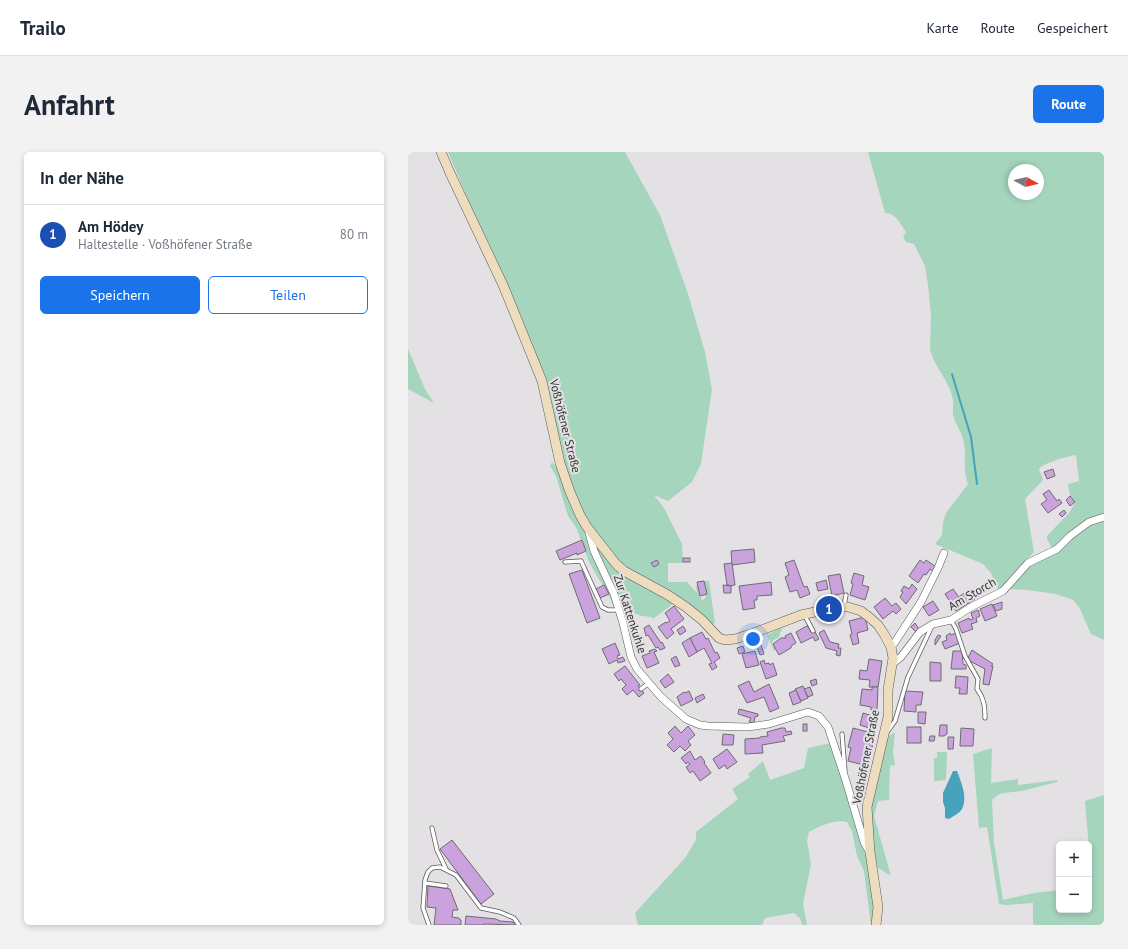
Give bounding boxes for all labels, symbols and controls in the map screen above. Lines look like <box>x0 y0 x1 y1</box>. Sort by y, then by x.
text: Trailo <box>20 16 66 40</box>
text: Karte <box>927 19 959 37</box>
text: Route <box>981 19 1015 37</box>
text: Gespeichert <box>1037 19 1108 37</box>
button: Route <box>1033 85 1104 123</box>
text: Anfahrt <box>24 86 115 123</box>
north arrow <box>1008 164 1044 200</box>
text: In der Nähe <box>40 167 124 189</box>
text: Am Hödey <box>78 217 143 236</box>
text: 1 <box>49 226 57 243</box>
text: 80 m <box>340 226 368 243</box>
text: Haltestelle · Voßhöfener Straße <box>78 236 252 253</box>
button: Speichern <box>40 276 200 314</box>
button: Teilen <box>208 276 368 314</box>
street label: Voßhöfener Straße <box>546 377 584 474</box>
street label: Zur Kattenkuhle <box>611 573 650 655</box>
street label: Am Storch <box>945 574 998 613</box>
pin: 1 <box>816 594 842 624</box>
your location <box>743 629 763 649</box>
street label: Voßhöfener Straße <box>849 708 882 806</box>
map controls <box>1056 841 1092 913</box>
button: + <box>1056 841 1092 877</box>
button: − <box>1056 877 1092 913</box>

